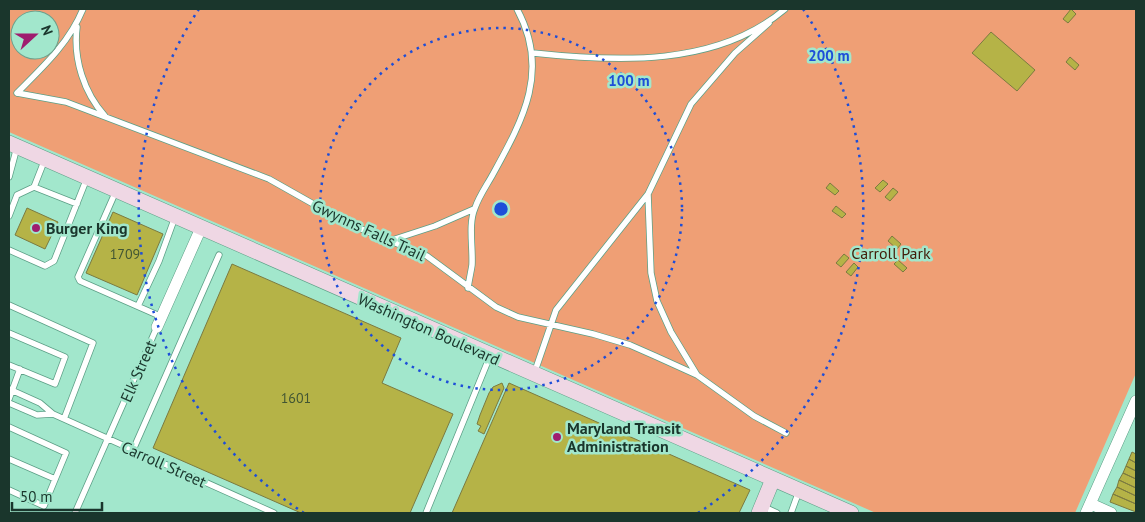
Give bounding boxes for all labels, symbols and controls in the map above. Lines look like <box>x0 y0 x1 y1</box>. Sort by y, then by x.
north arrow <box>10 10 60 60</box>
text: N <box>37 23 57 38</box>
text: 200 m <box>808 46 850 65</box>
text: 100 m <box>608 71 650 90</box>
street label: Gwynns Falls Trail <box>309 195 429 265</box>
centre of rings <box>492 200 510 218</box>
place label: Burger King <box>46 218 128 238</box>
marker: Burger King <box>30 222 42 234</box>
park label: Carroll Park <box>851 243 931 263</box>
house number: 1709 <box>110 245 140 263</box>
street label: Washington Boulevard <box>355 289 503 369</box>
street label: Elk Street <box>116 336 161 405</box>
house number: 1601 <box>281 389 311 407</box>
place label: Maryland Transit Administration <box>567 418 681 456</box>
marker: Maryland Transit Administration <box>551 431 563 443</box>
street label: Carroll Street <box>118 436 210 492</box>
scale bar <box>12 480 102 512</box>
text: 50 m <box>20 487 53 506</box>

